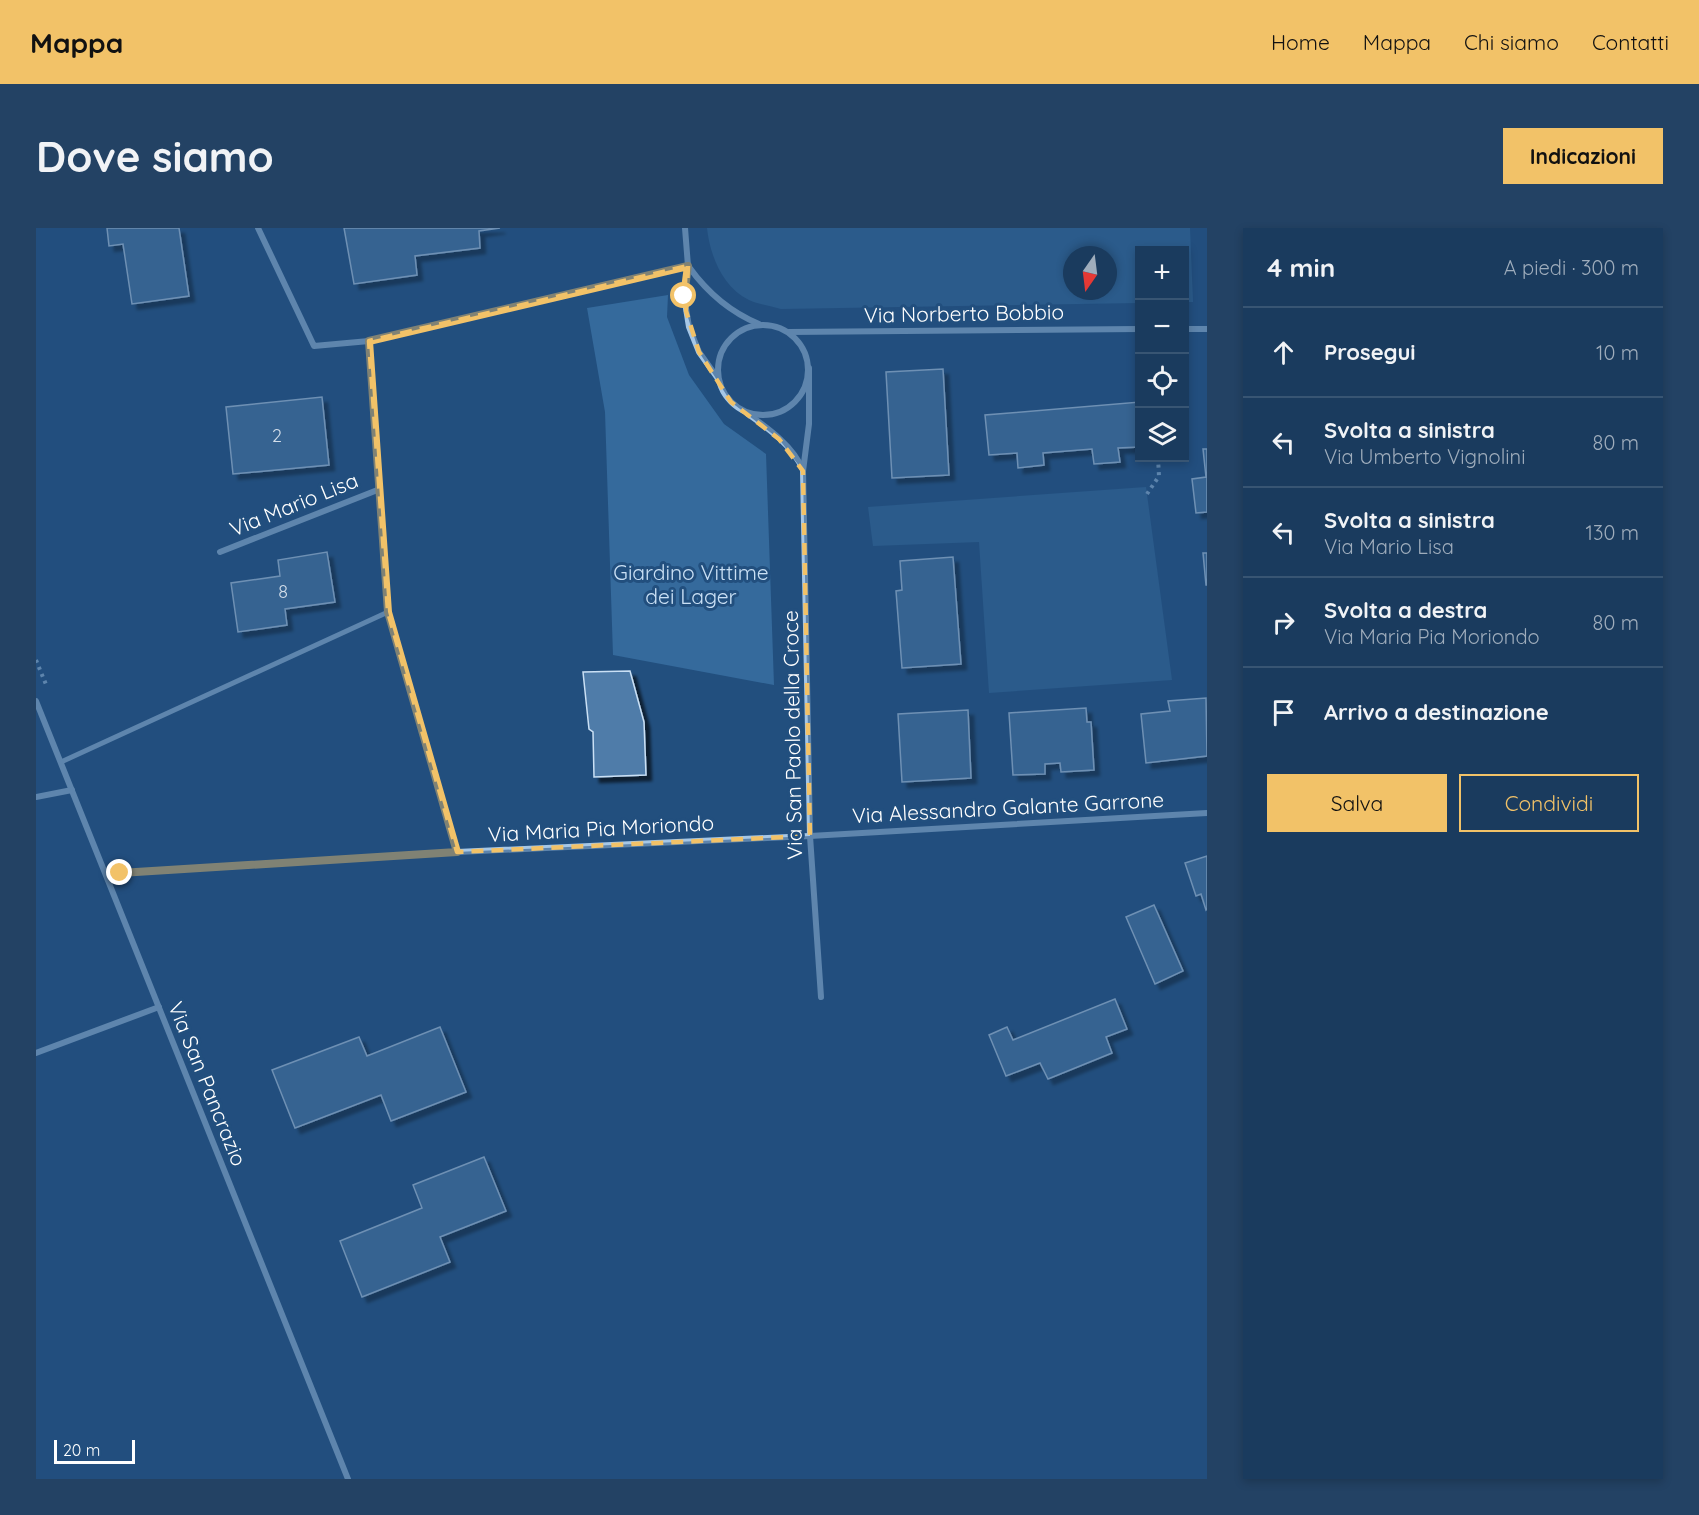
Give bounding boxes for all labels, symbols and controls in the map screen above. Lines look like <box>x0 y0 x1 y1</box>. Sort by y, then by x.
text: Mappa <box>30 25 123 60</box>
text: Home <box>1271 29 1330 55</box>
text: Mappa <box>1363 29 1431 55</box>
text: Chi siamo <box>1464 29 1559 55</box>
text: Contatti <box>1592 29 1669 55</box>
button: Indicazioni <box>1503 128 1663 184</box>
text: Dove siamo <box>36 130 274 183</box>
north arrow <box>1063 246 1117 300</box>
map controls <box>1135 246 1189 462</box>
button: + <box>1135 246 1189 300</box>
text: 4 min <box>1267 251 1335 284</box>
text: A piedi · 300 m <box>1504 255 1639 280</box>
route start <box>670 282 696 308</box>
street label: Via Norberto Bobbio <box>864 298 1064 328</box>
button: − <box>1135 300 1189 354</box>
icon: ahead <box>1267 336 1300 369</box>
text: Prosegui <box>1324 338 1416 366</box>
text: 10 m <box>1596 340 1639 365</box>
button: locate <box>1135 354 1189 408</box>
button: layers <box>1135 408 1189 462</box>
text: Svolta a sinistra <box>1324 416 1495 444</box>
house number: 2 <box>272 424 282 447</box>
icon: left <box>1267 426 1300 459</box>
text: 80 m <box>1593 430 1639 455</box>
text: Via Umberto Vignolini <box>1324 444 1525 469</box>
street label: Via Mario Lisa <box>226 466 362 542</box>
text: Svolta a sinistra <box>1324 506 1495 534</box>
icon: left <box>1267 516 1300 549</box>
text: 130 m <box>1586 520 1639 545</box>
text: Via Mario Lisa <box>1324 534 1454 559</box>
park label: Giardino Vittime dei Lager <box>613 559 769 609</box>
house number: 8 <box>278 580 288 603</box>
text: Svolta a destra <box>1324 596 1487 624</box>
icon: right <box>1267 606 1300 639</box>
street label: Via San Paolo della Croce <box>777 610 807 860</box>
text: 80 m <box>1593 610 1639 635</box>
text: Via Maria Pia Moriondo <box>1324 624 1540 649</box>
icon: arrive <box>1267 696 1300 729</box>
text: Arrivo a destinazione <box>1324 698 1549 726</box>
button: Salva <box>1267 774 1447 832</box>
button: Condividi <box>1459 774 1639 832</box>
street label: Via Alessandro Galante Garrone <box>851 786 1165 828</box>
street label: Via Maria Pia Moriondo <box>487 809 715 847</box>
route end <box>106 859 132 885</box>
street label: Via San Pancrazio <box>163 998 253 1170</box>
scale bar <box>54 1437 135 1464</box>
text: 20 m <box>63 1440 100 1460</box>

